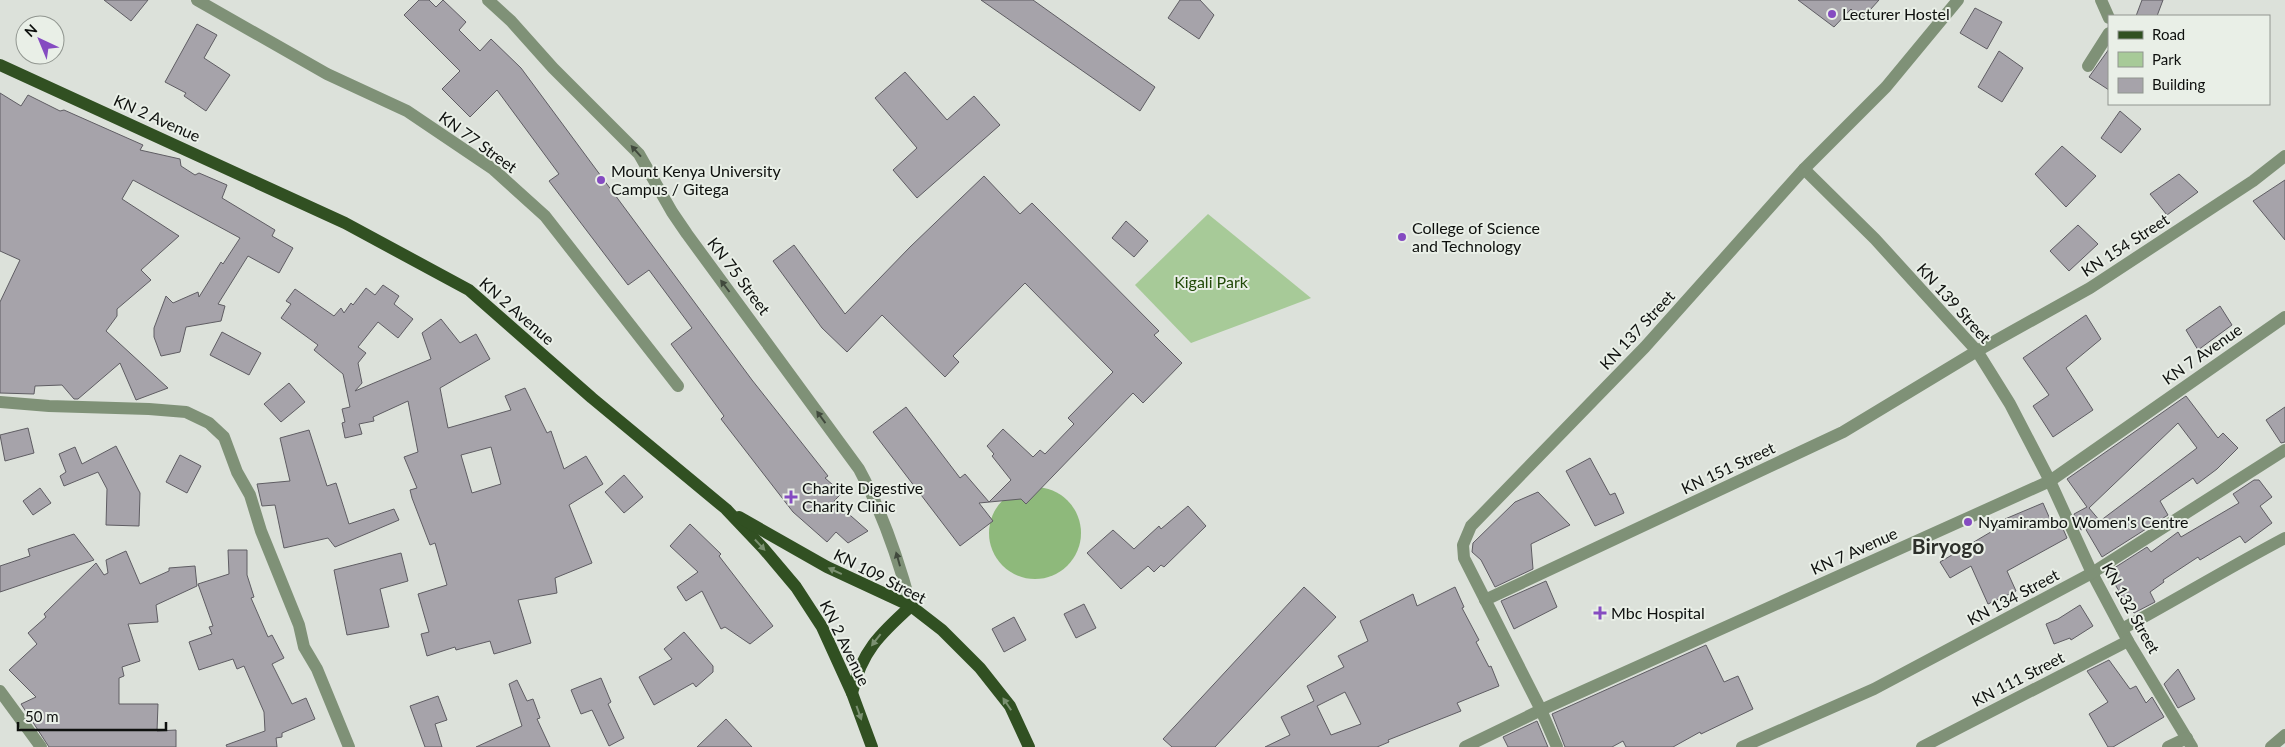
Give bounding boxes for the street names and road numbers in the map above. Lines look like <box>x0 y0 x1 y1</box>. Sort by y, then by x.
street label: KN 2 Avenue <box>111 90 203 145</box>
street label: KN 77 Street <box>436 107 521 176</box>
street label: KN 154 Street <box>2077 209 2172 280</box>
street label: KN 75 Street <box>704 233 775 318</box>
street label: KN 139 Street <box>1914 259 1995 347</box>
street label: KN 2 Avenue <box>476 273 559 348</box>
street label: KN 137 Street <box>1595 286 1678 373</box>
street label: KN 7 Avenue <box>2158 319 2245 388</box>
street label: KN 151 Street <box>1678 437 1778 497</box>
street label: KN 7 Avenue <box>1808 523 1900 578</box>
street label: KN 109 Street <box>831 544 930 607</box>
street label: KN 132 Street <box>2099 559 2164 657</box>
street label: KN 134 Street <box>1964 564 2062 629</box>
street label: KN 2 Avenue <box>817 597 874 689</box>
street label: KN 111 Street <box>1968 647 2067 710</box>

